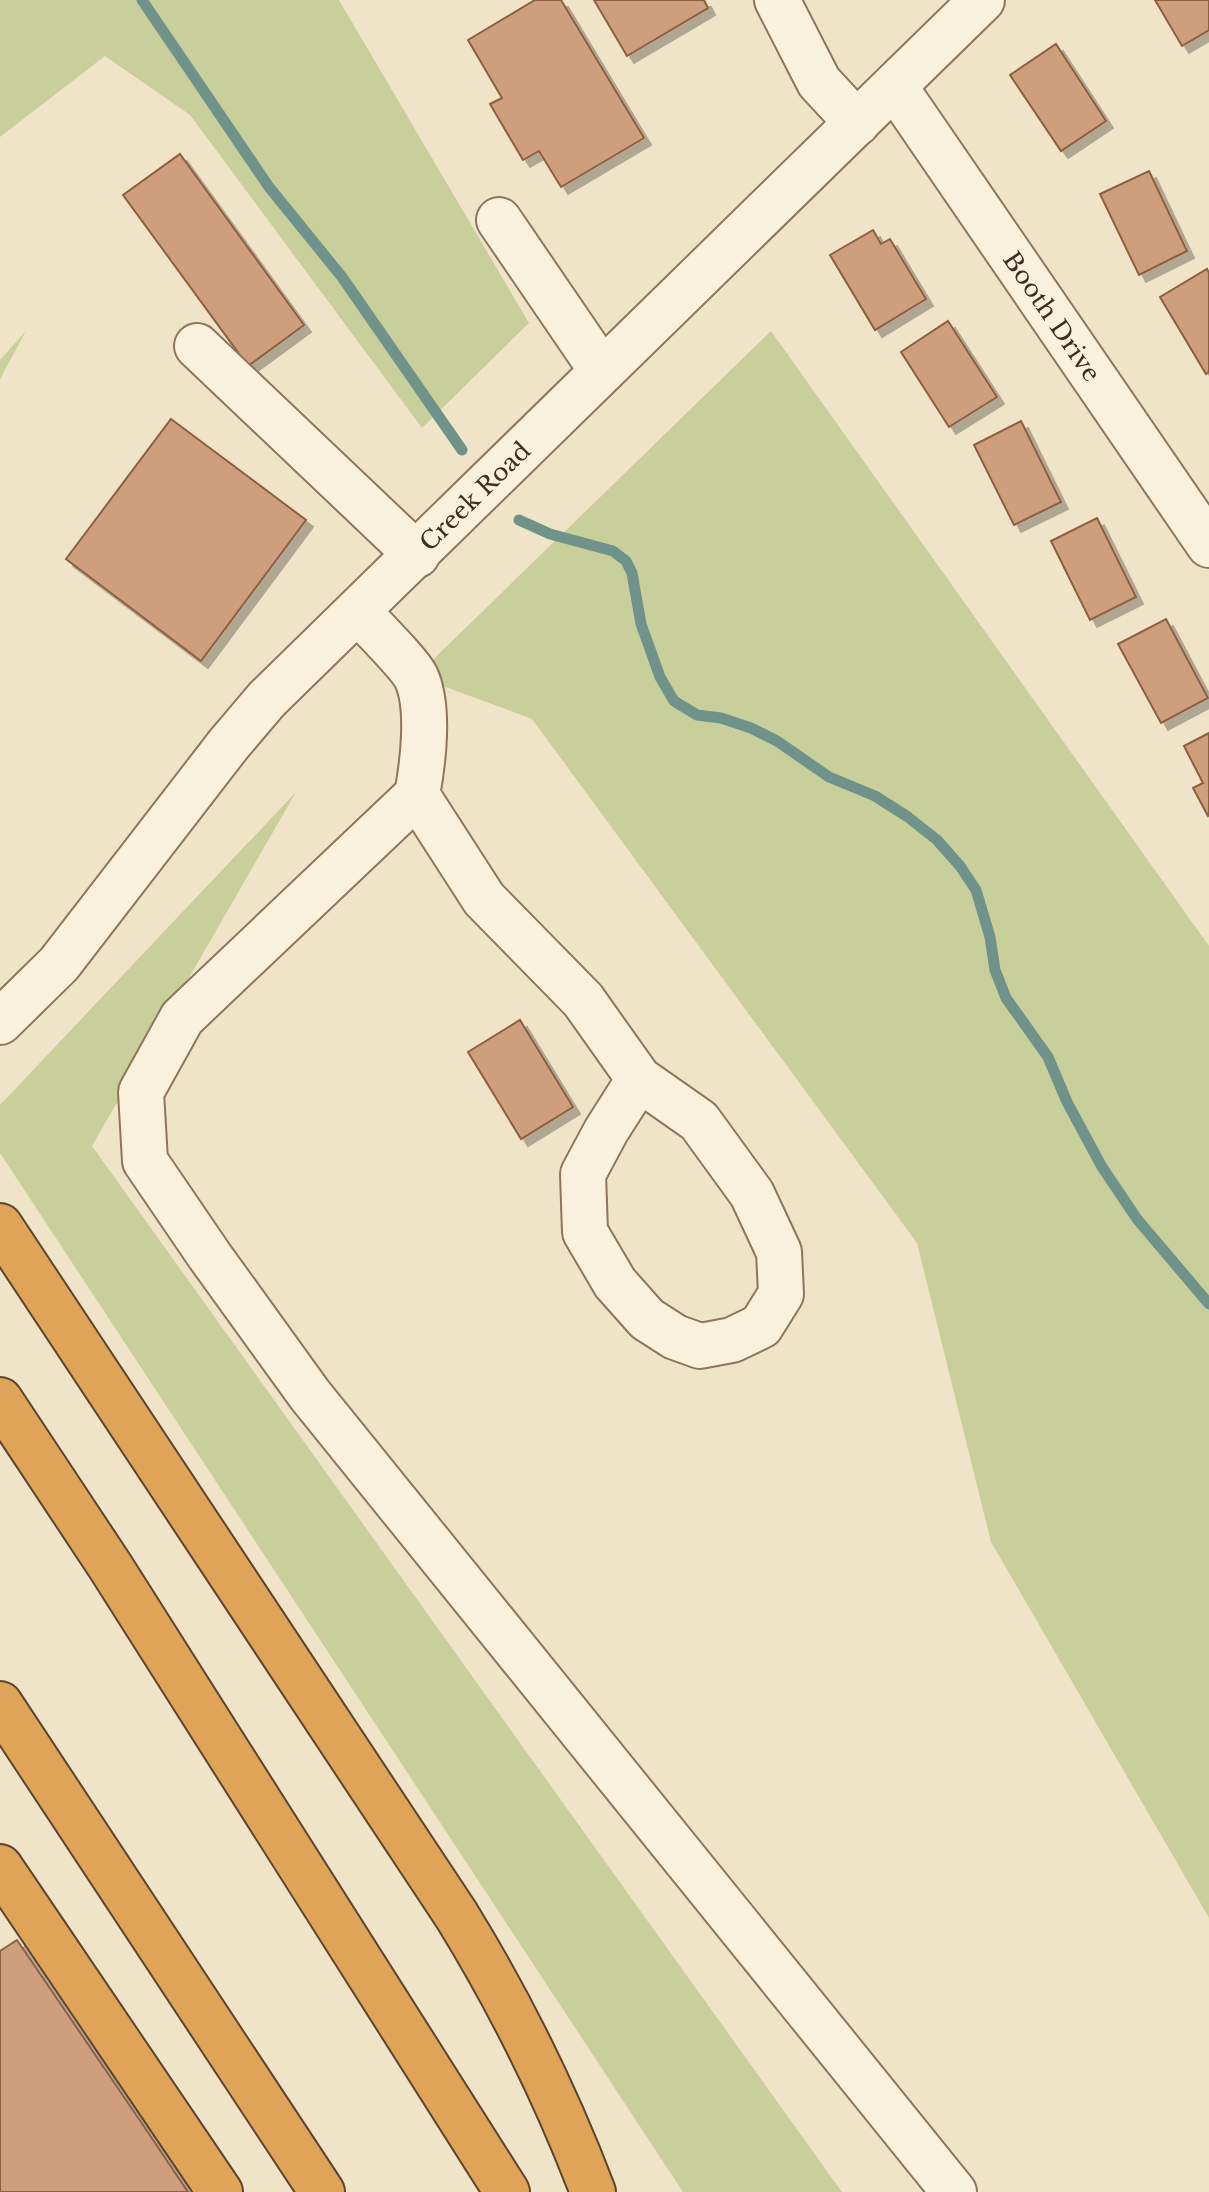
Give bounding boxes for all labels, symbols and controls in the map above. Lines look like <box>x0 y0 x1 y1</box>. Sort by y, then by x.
street label: Booth Drive <box>998 246 1107 387</box>
street label: Creek Road <box>413 436 536 556</box>

